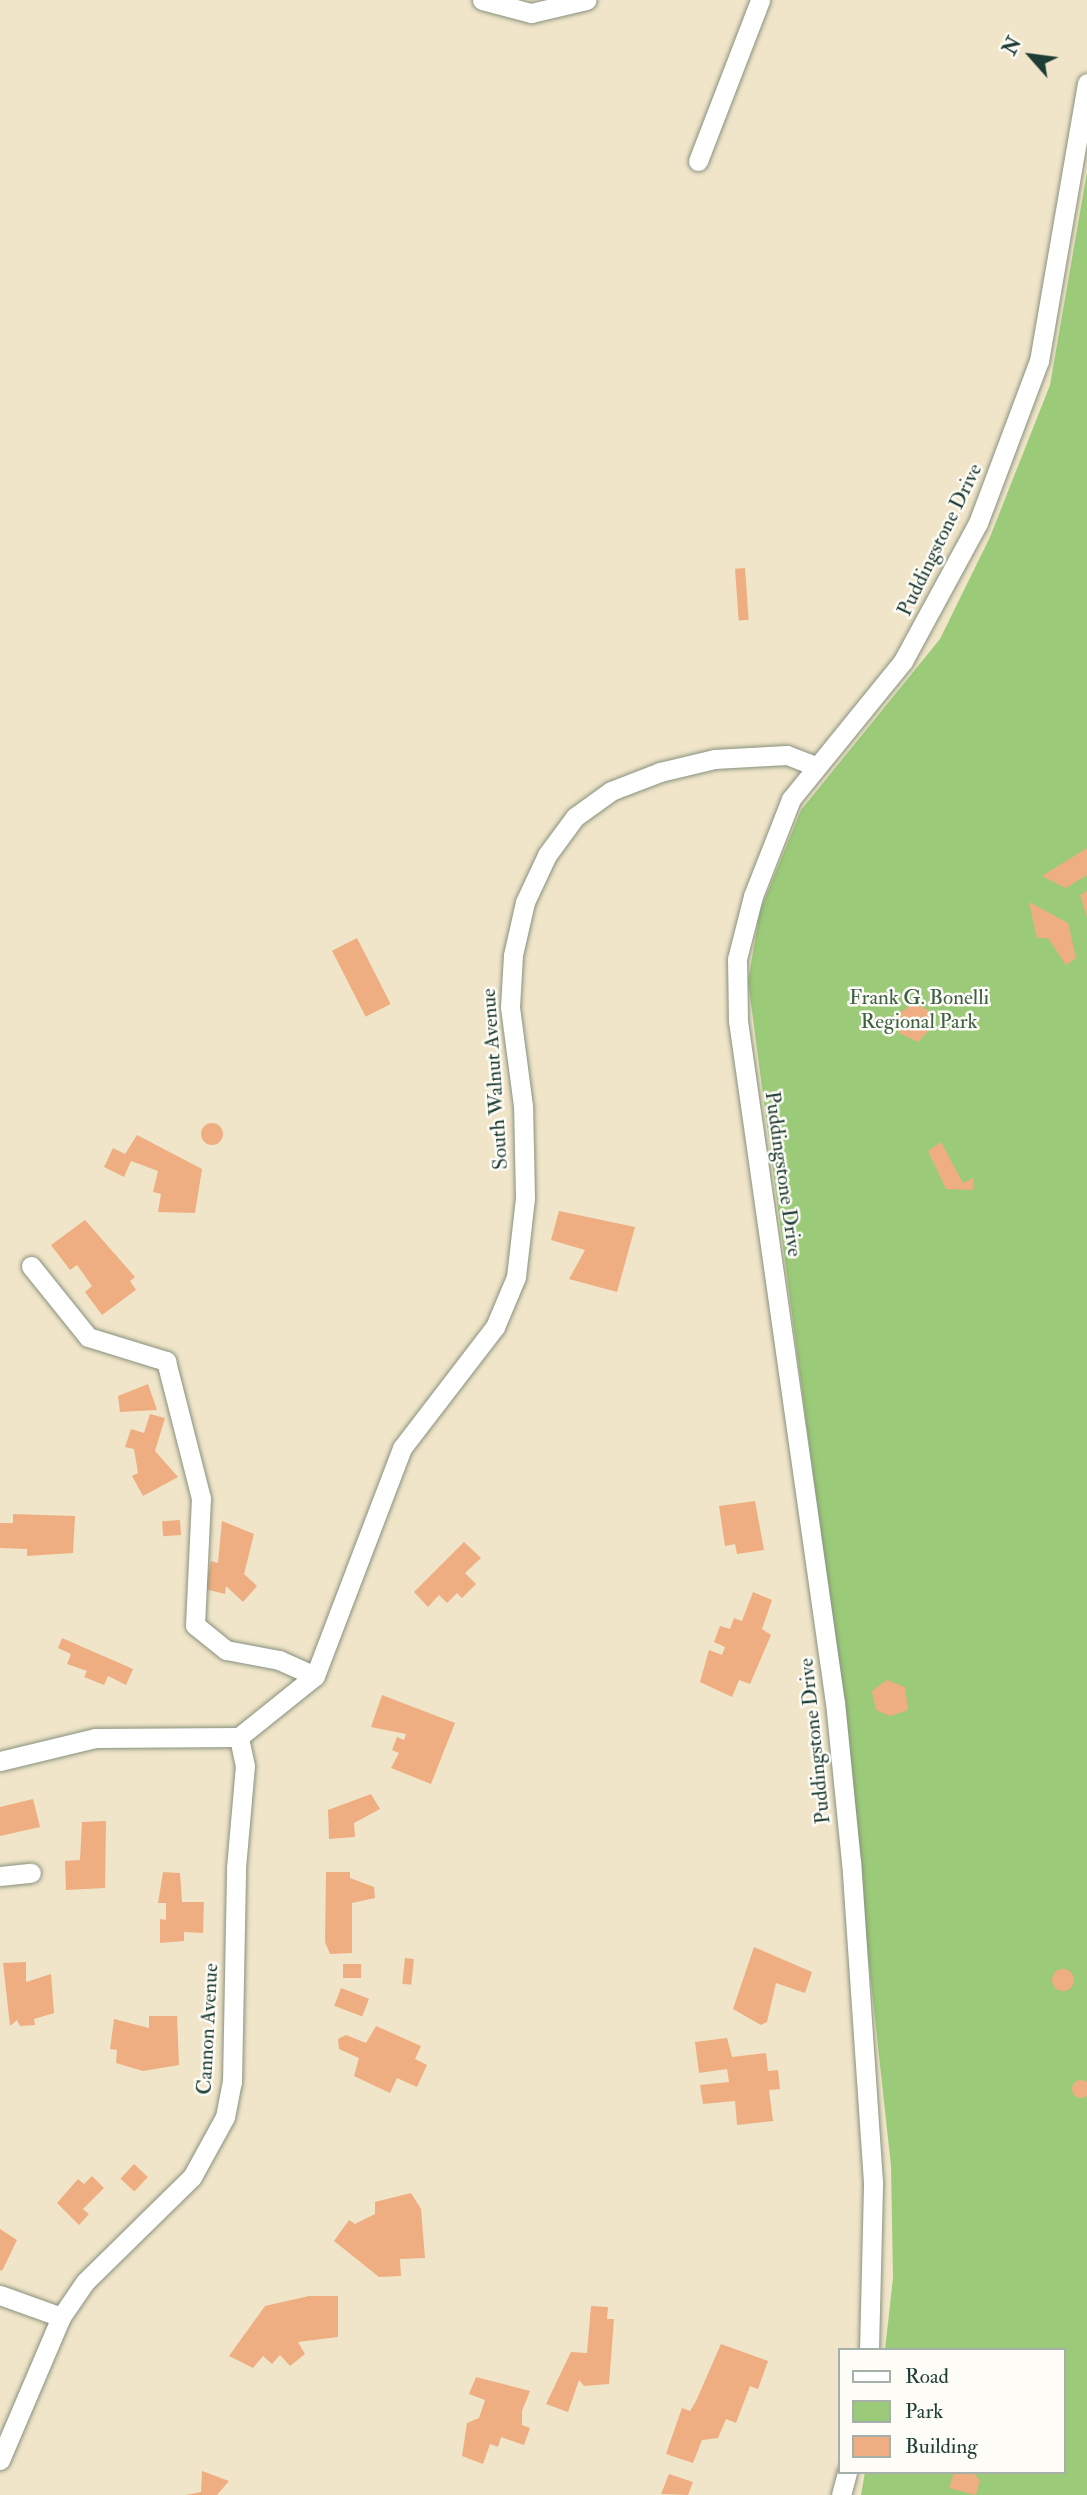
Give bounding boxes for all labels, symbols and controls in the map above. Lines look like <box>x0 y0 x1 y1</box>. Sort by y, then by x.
north arrow <box>996 21 1066 91</box>
text: N <box>998 33 1027 59</box>
street label: Puddingstone Drive <box>892 460 988 620</box>
park label: Frank G. Bonelli Regional Park <box>849 985 989 1035</box>
street label: South Walnut Avenue <box>476 987 514 1171</box>
street label: Puddingstone Drive <box>759 1090 807 1258</box>
street label: Puddingstone Drive <box>794 1657 836 1825</box>
street label: Cannon Avenue <box>192 1963 224 2095</box>
legend <box>838 2348 1066 2474</box>
text: Road <box>905 2363 949 2390</box>
text: Park <box>905 2398 943 2425</box>
text: Building <box>905 2433 978 2460</box>

